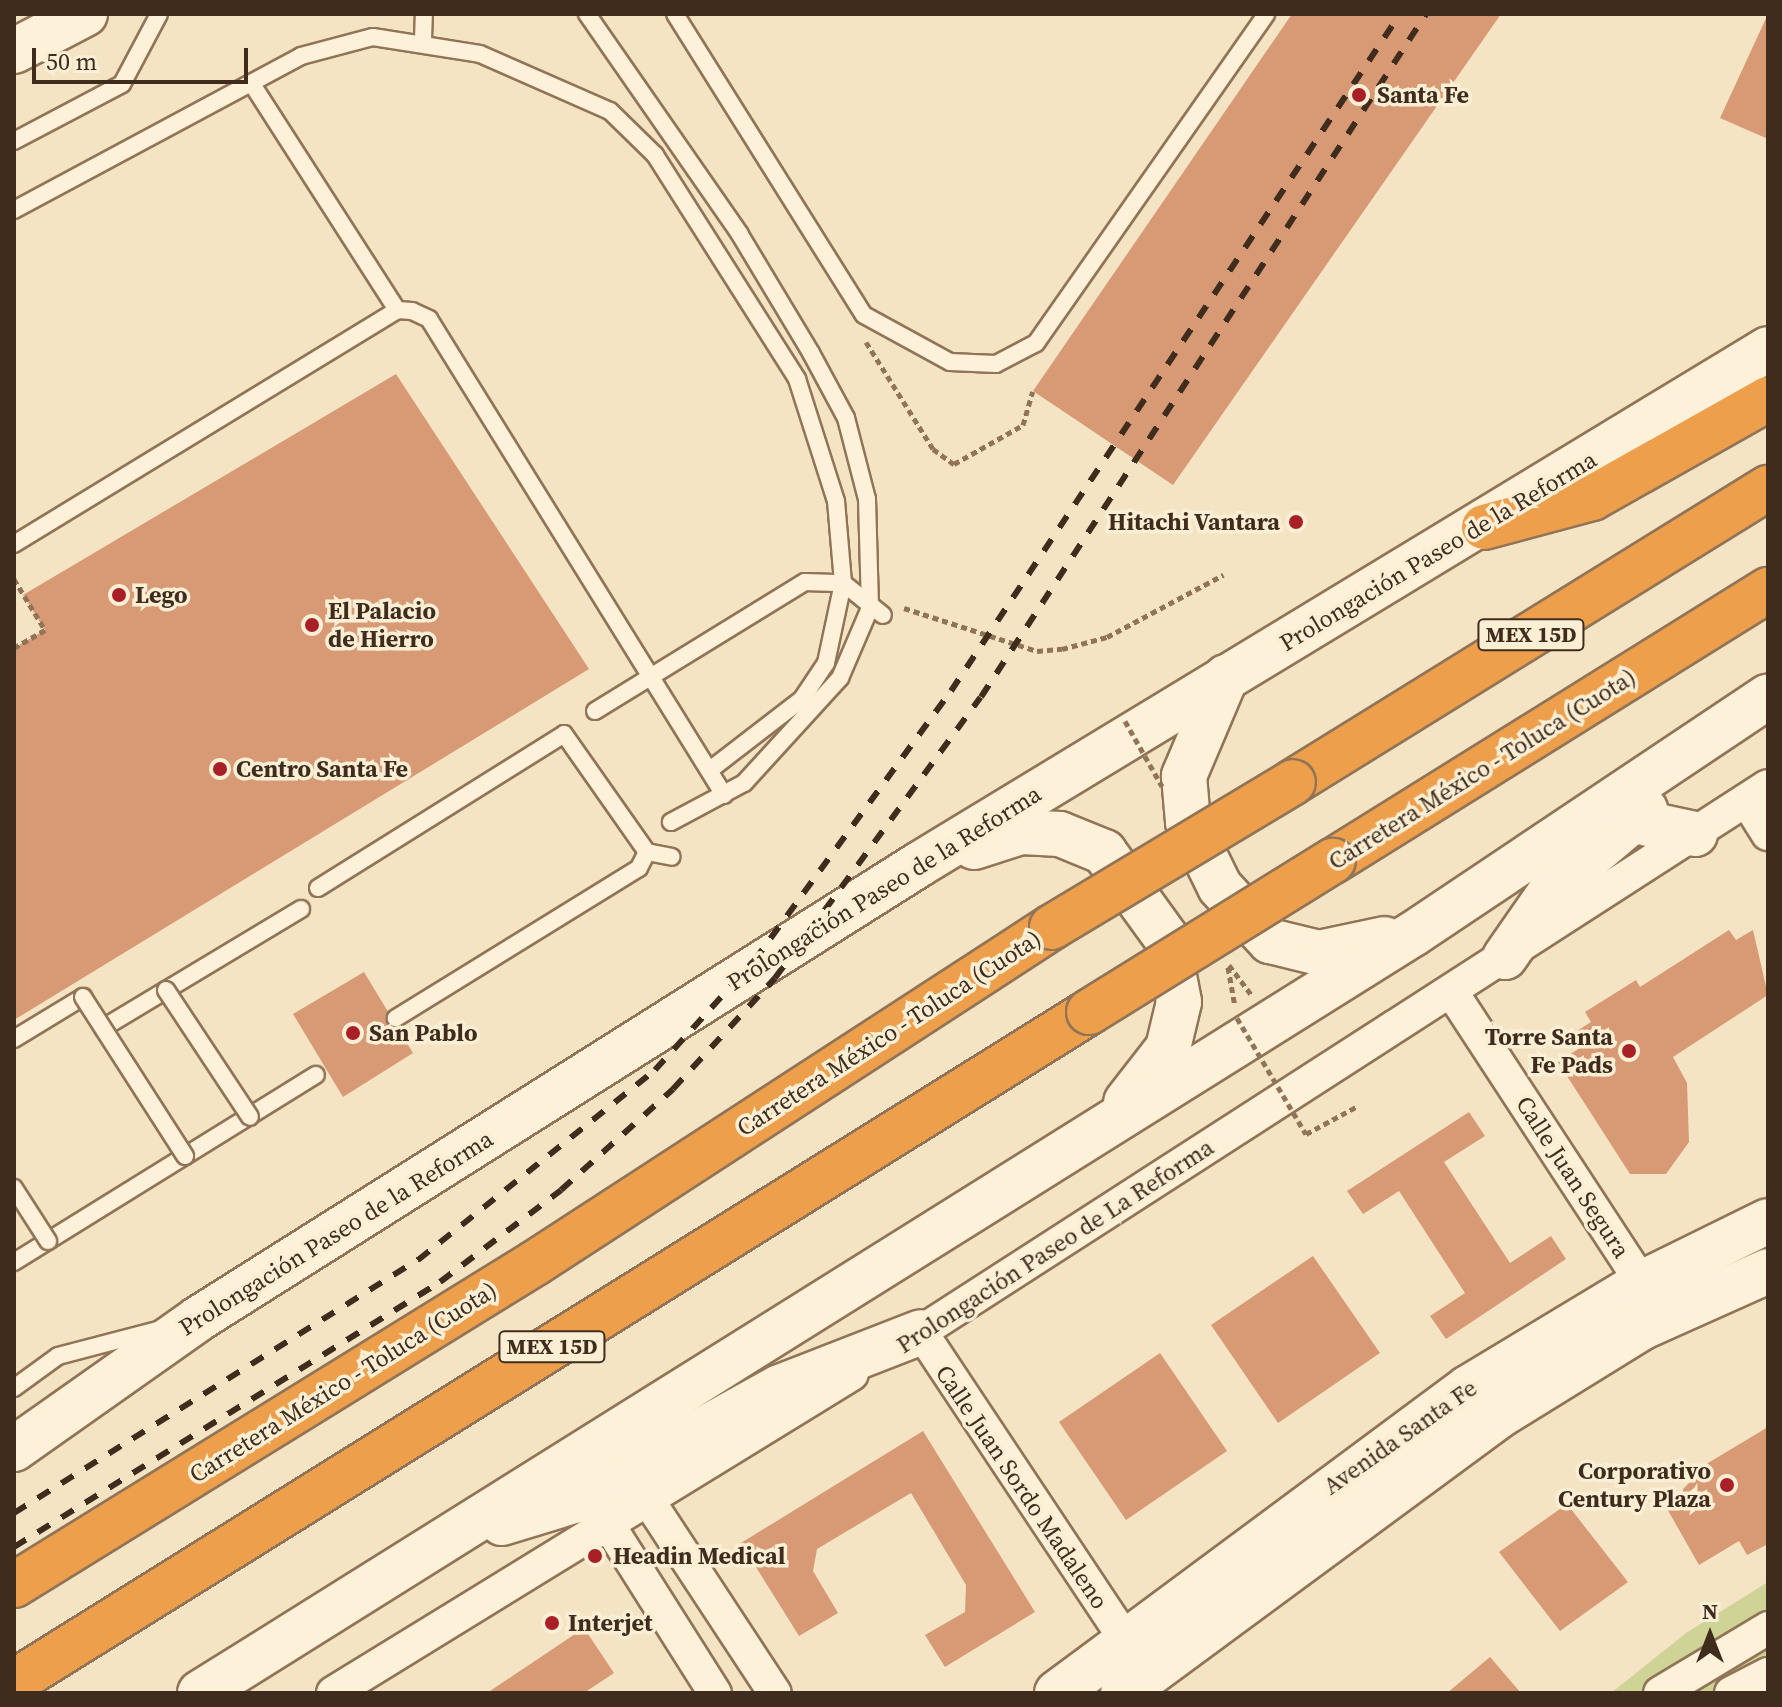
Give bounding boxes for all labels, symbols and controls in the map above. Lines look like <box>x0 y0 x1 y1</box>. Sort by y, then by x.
scale bar <box>36 32 252 82</box>
text: 50 m <box>46 45 97 78</box>
place label: Santa Fe <box>1377 81 1469 109</box>
marker: Santa Fe <box>1348 84 1370 106</box>
street label: Prolongación Paseo de la Reforma <box>1274 445 1602 657</box>
place label: Hitachi Vantara <box>1108 508 1280 536</box>
marker: Hitachi Vantara <box>1287 513 1305 531</box>
place label: Lego <box>135 581 188 609</box>
marker: Lego <box>110 586 128 604</box>
place label: El Palacio de Hierro <box>328 597 436 653</box>
marker: El Palacio de Hierro <box>303 616 321 634</box>
road number: MEX 15D <box>1477 617 1585 653</box>
street label: Carretera México - Toluca (Cuota) <box>1323 662 1641 876</box>
place label: Centro Santa Fe <box>236 755 408 783</box>
marker: Centro Santa Fe <box>211 760 229 778</box>
street label: Prolongación Paseo de la Reforma <box>722 779 1046 997</box>
street label: Carretera México - Toluca (Cuota) <box>731 924 1047 1142</box>
place label: San Pablo <box>369 1019 478 1047</box>
place label: Torre Santa Fe Pads <box>1485 1023 1613 1079</box>
marker: San Pablo <box>344 1024 362 1042</box>
marker: Torre Santa Fe Pads <box>1620 1042 1638 1060</box>
street label: Calle Juan Segura <box>1510 1091 1636 1263</box>
street label: Prolongación Paseo de la Reforma <box>174 1124 498 1342</box>
street label: Prolongación Paseo de La Reforma <box>891 1133 1219 1359</box>
street label: Carretera México - Toluca (Cuota) <box>184 1275 502 1489</box>
road number: MEX 15D <box>498 1329 606 1365</box>
street label: Calle Juan Sordo Madaleno <box>930 1360 1114 1614</box>
street label: Avenida Santa Fe <box>1318 1373 1482 1501</box>
place label: Corporativo Century Plaza <box>1558 1457 1711 1513</box>
marker: Corporativo Century Plaza <box>1718 1476 1736 1494</box>
place label: Headin Medical <box>613 1542 785 1570</box>
marker: Headin Medical <box>584 1545 606 1567</box>
north arrow <box>1670 1595 1750 1675</box>
text: N <box>1702 1596 1718 1626</box>
place label: Interjet <box>568 1609 653 1637</box>
marker: Interjet <box>543 1614 561 1632</box>

